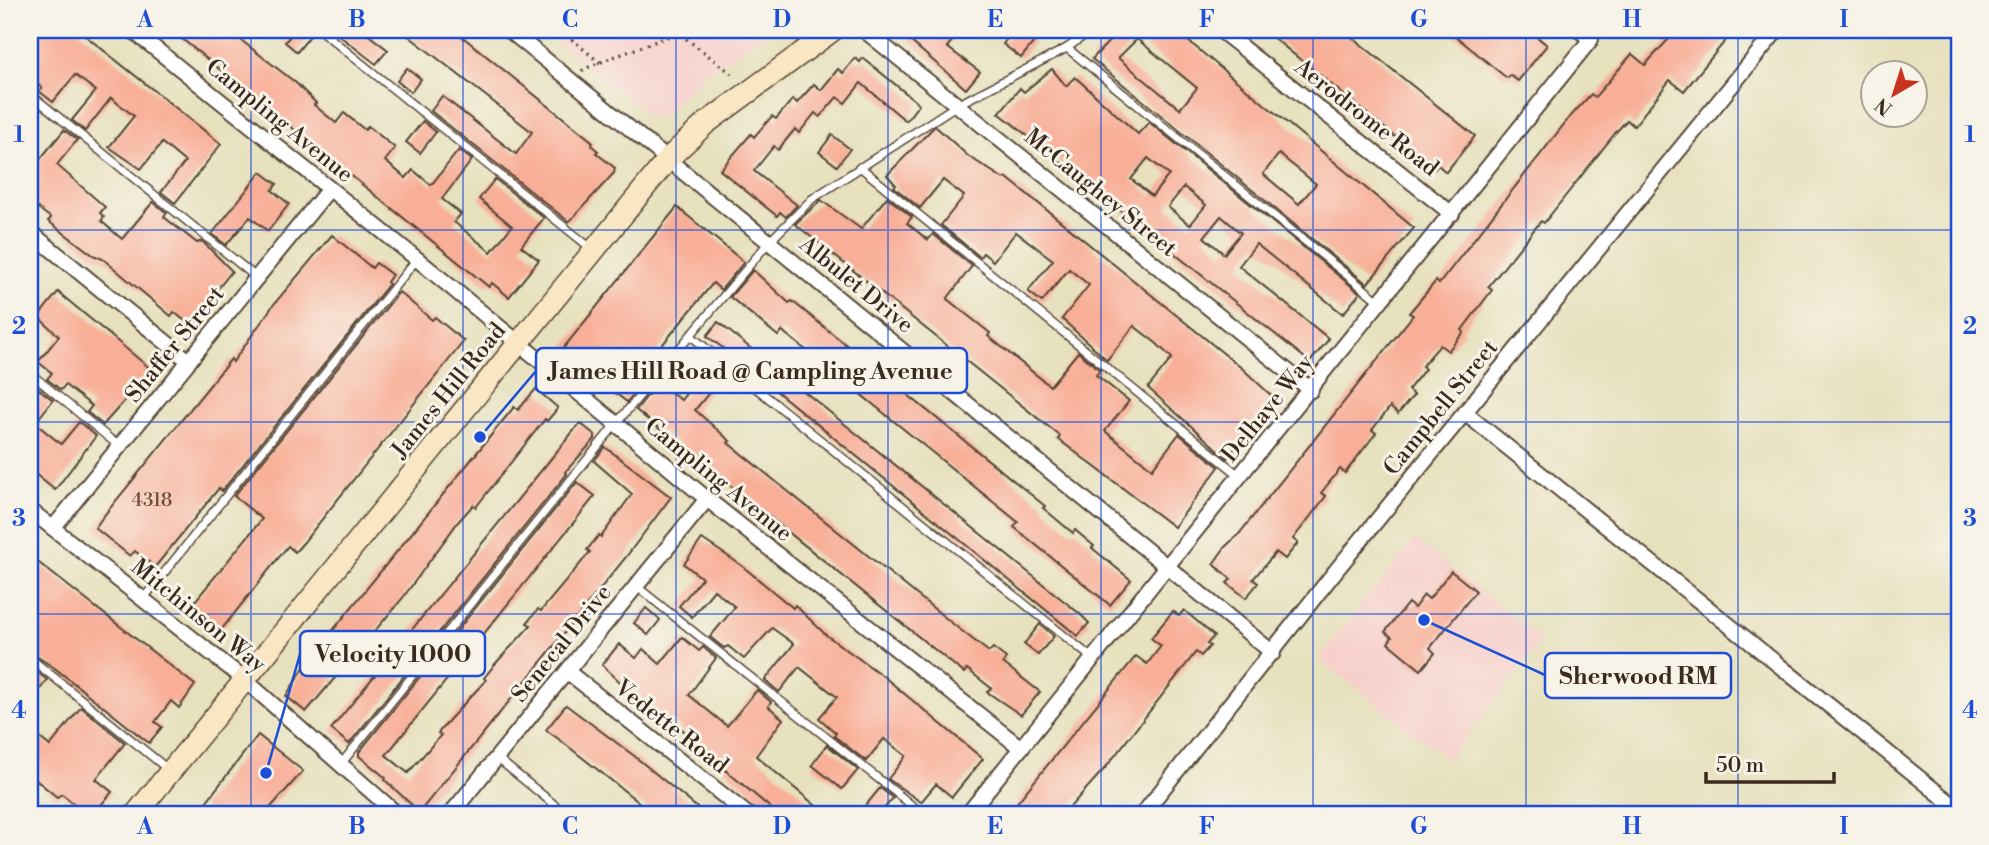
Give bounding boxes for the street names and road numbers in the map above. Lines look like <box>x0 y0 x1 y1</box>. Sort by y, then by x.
street label: Aerodrome Road <box>1288 52 1444 183</box>
street label: Campling Avenue <box>200 53 359 189</box>
street label: McCaughey Street <box>1018 123 1182 263</box>
street label: Albulet Drive <box>793 230 919 339</box>
street label: Shaffer Street <box>119 281 230 409</box>
street label: James Hill Road <box>385 317 512 465</box>
street label: Campbell Street <box>1378 334 1504 481</box>
street label: Delhaye Way <box>1216 348 1320 468</box>
street label: Campling Avenue <box>639 412 798 548</box>
street label: Mitchinson Way <box>125 553 272 679</box>
street label: Senecal Drive <box>506 579 618 708</box>
street label: Vedette Road <box>608 673 734 780</box>

